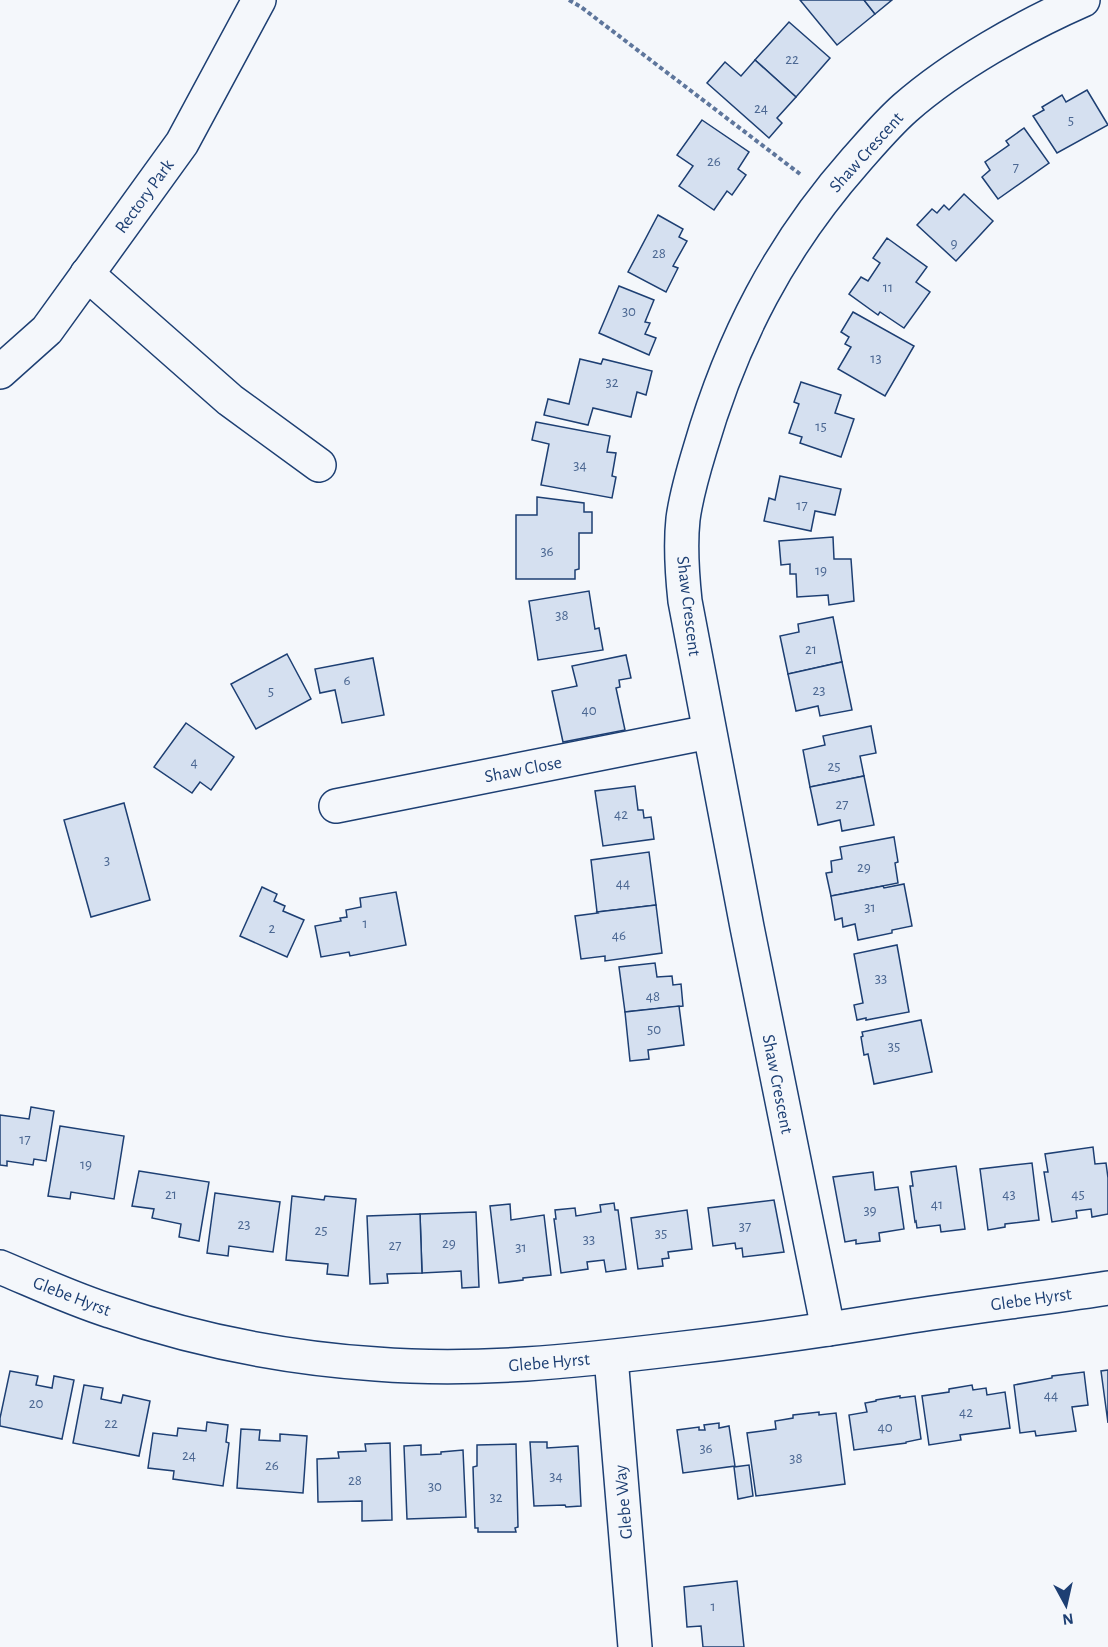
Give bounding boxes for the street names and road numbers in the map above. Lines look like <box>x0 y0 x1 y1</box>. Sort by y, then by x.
street label: Shaw Crescent <box>826 109 907 196</box>
street label: Rectory Park <box>112 156 178 237</box>
street label: Shaw Crescent <box>673 555 703 658</box>
street label: Shaw Close <box>483 754 563 786</box>
street label: Shaw Crescent <box>759 1033 796 1136</box>
street label: Glebe Hyrst <box>30 1274 113 1320</box>
street label: Glebe Hyrst <box>990 1285 1073 1315</box>
street label: Glebe Hyrst <box>508 1350 591 1376</box>
street label: Glebe Way <box>612 1464 636 1540</box>

